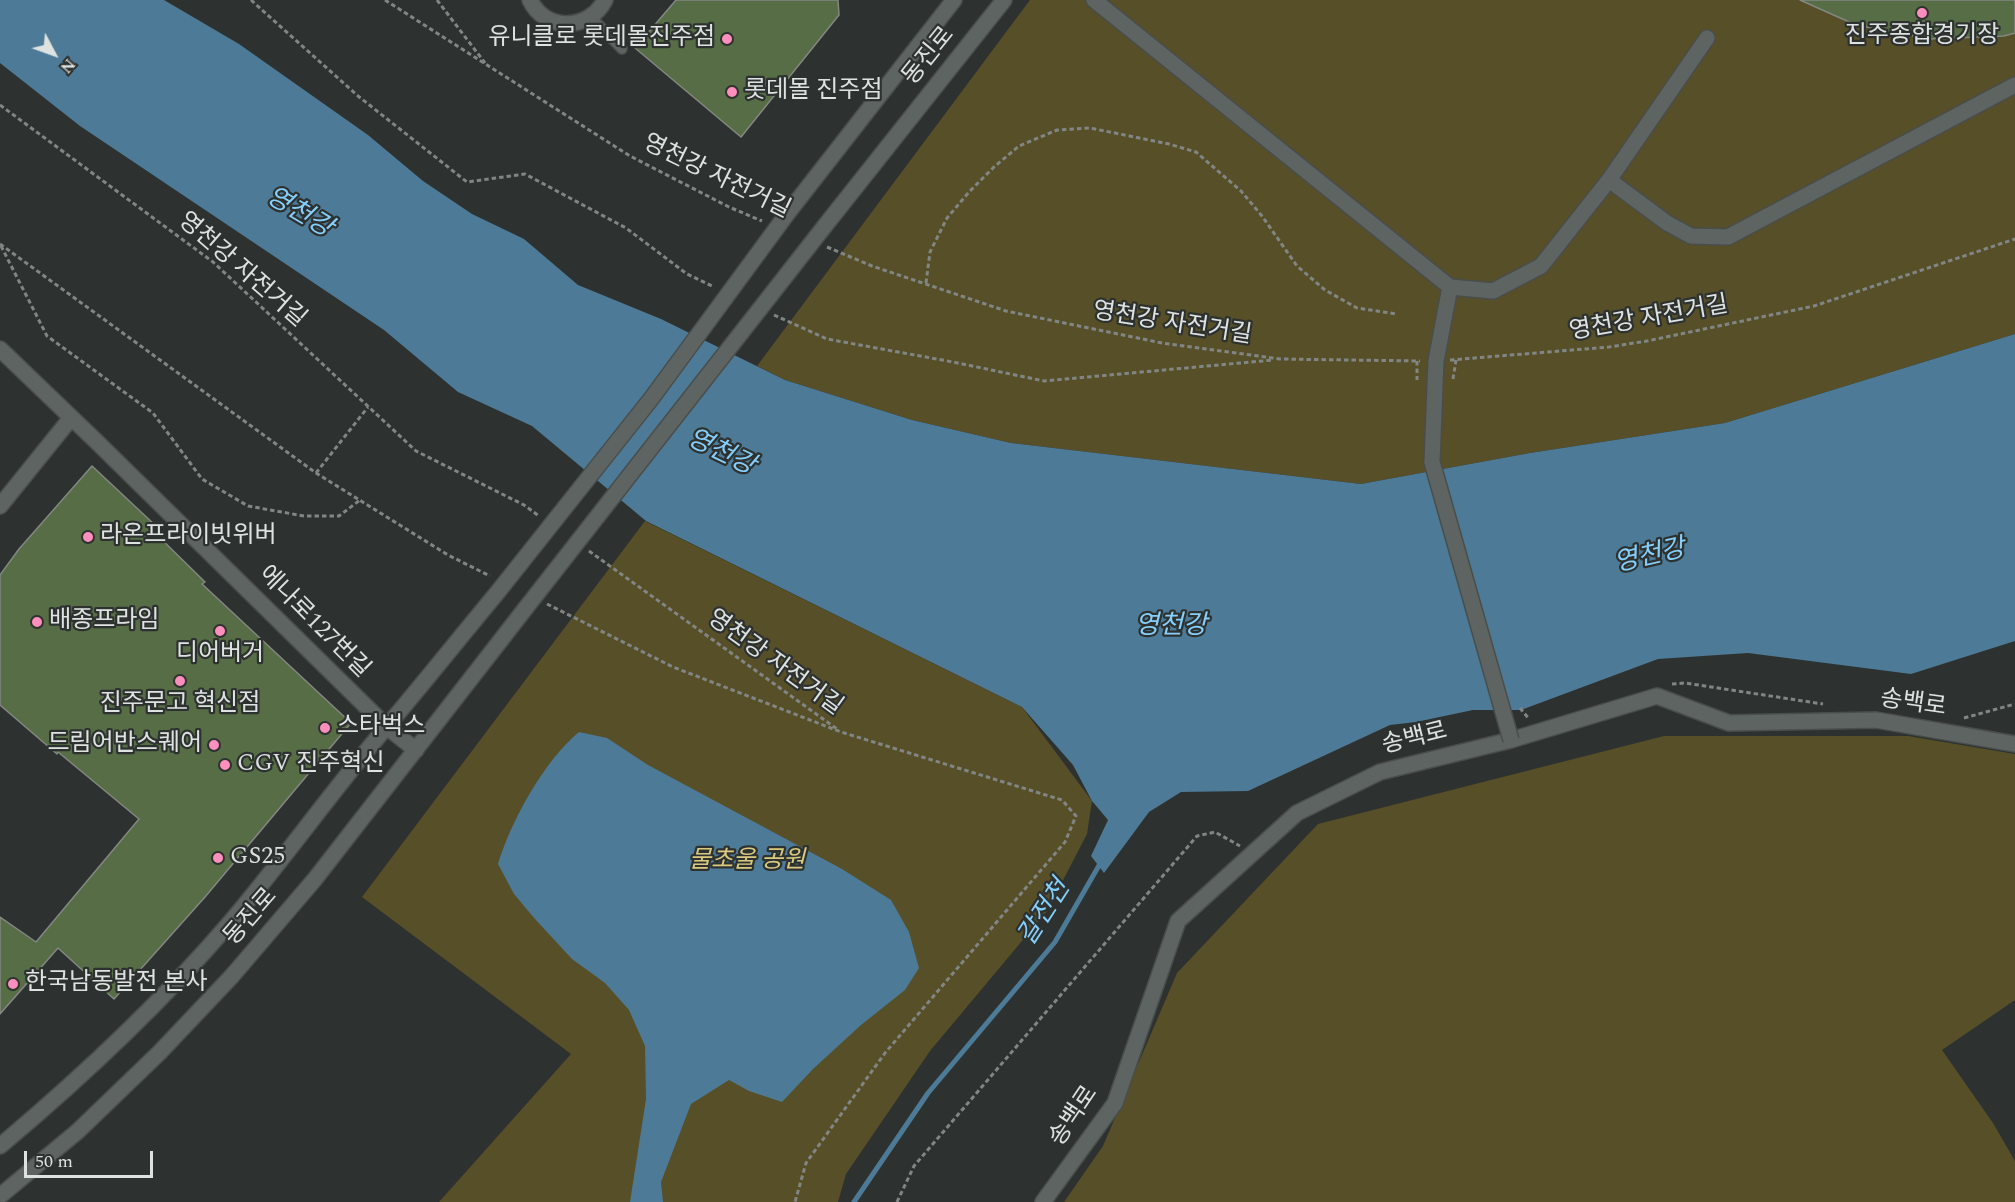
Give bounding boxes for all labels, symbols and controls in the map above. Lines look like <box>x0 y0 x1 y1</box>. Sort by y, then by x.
marker: 진주종합경기장 <box>1915 6 1929 20</box>
street label: 동진로 <box>898 22 962 92</box>
place label: 진주종합경기장 <box>1845 23 1999 51</box>
north arrow <box>24 24 84 84</box>
place label: 유니클로 롯데몰진주점 <box>488 25 715 53</box>
marker: 유니클로 롯데몰진주점 <box>720 32 734 46</box>
text: N <box>54 53 81 79</box>
place label: 롯데몰 진주점 <box>744 78 882 106</box>
marker: 롯데몰 진주점 <box>725 85 739 99</box>
street label: 영천강 자전거길 <box>638 130 794 226</box>
water label: 영천강 <box>259 182 337 246</box>
street label: 영천강 자전거길 <box>171 207 311 335</box>
street label: 영천강 자전거길 <box>1567 292 1731 348</box>
street label: 영천강 자전거길 <box>1090 298 1254 352</box>
water label: 영천강 <box>681 424 759 484</box>
place label: 라온프라이빗위버 <box>100 523 277 551</box>
marker: 라온프라이빗위버 <box>81 530 95 544</box>
water label: 영천강 <box>1612 535 1688 581</box>
street label: 에나로127번길 <box>251 561 375 685</box>
street label: 영천강 자전거길 <box>701 605 847 723</box>
place label: 배종프라임 <box>49 608 159 636</box>
water label: 영천강 <box>1135 612 1207 644</box>
marker: 배종프라임 <box>30 615 44 629</box>
marker: 디어버거 <box>213 624 227 638</box>
place label: 디어버거 <box>176 641 264 669</box>
marker: 진주문고 혁신점 <box>173 674 187 688</box>
street label: 송백로 <box>1878 686 1948 724</box>
place label: 진주문고 혁신점 <box>100 691 260 719</box>
place label: 스타벅스 <box>337 714 425 742</box>
street label: 송백로 <box>1379 718 1451 762</box>
marker: 스타벅스 <box>318 721 332 735</box>
place label: 드림어반스퀘어 <box>47 731 202 759</box>
marker: 드림어반스퀘어 <box>207 738 221 752</box>
place label: CGV 진주혁신 <box>237 751 384 779</box>
marker: CGV 진주혁신 <box>218 758 232 772</box>
place label: GS25 <box>230 844 285 872</box>
park label: 물초울 공원 <box>689 848 805 876</box>
marker: GS25 <box>211 851 225 865</box>
water label: 갈전천 <box>1013 875 1079 953</box>
street label: 동진로 <box>219 884 285 952</box>
place label: 한국남동발전 본사 <box>25 970 208 998</box>
marker: 한국남동발전 본사 <box>6 977 20 991</box>
street label: 송백로 <box>1045 1081 1105 1153</box>
scale bar <box>27 1139 156 1177</box>
text: 50 m <box>35 1148 73 1175</box>

